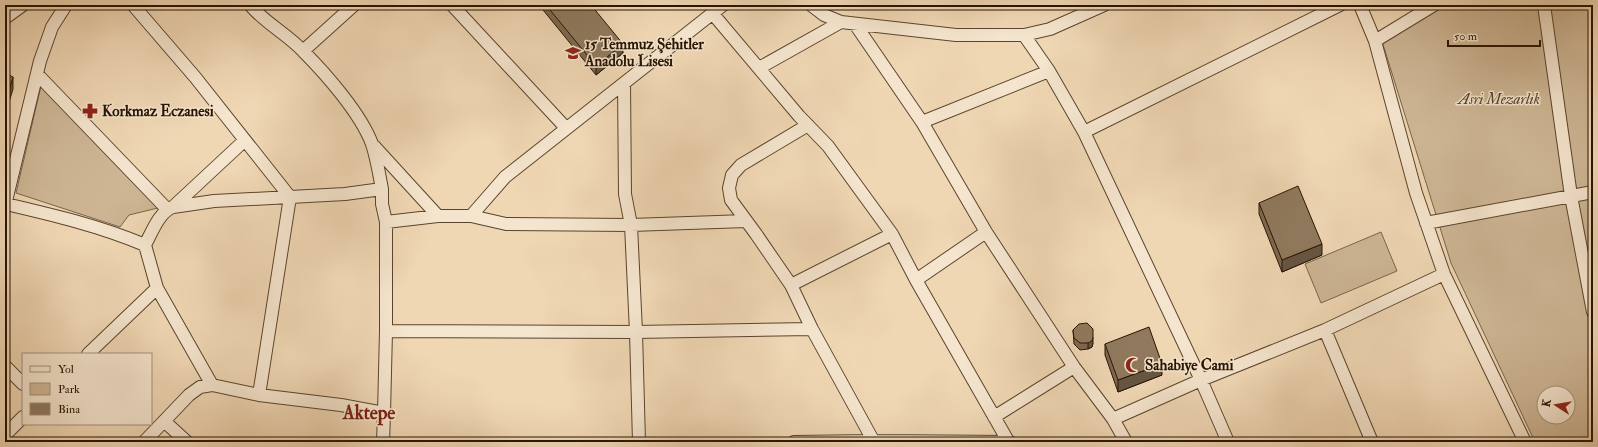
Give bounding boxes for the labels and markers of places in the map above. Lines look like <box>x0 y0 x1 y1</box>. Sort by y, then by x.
place label: 15 Temmuz Şehitler Anadolu Lisesi <box>584 35 704 71</box>
school or university icon: 15 Temmuz Şehitler Anadolu Lisesi <box>564 44 582 62</box>
pharmacy icon: Korkmaz Eczanesi <box>81 102 99 120</box>
place label: Korkmaz Eczanesi <box>102 102 214 121</box>
mosque icon: Sahabiye Cami <box>1124 356 1142 374</box>
place label: Sahabiye Cami <box>1145 356 1233 376</box>

